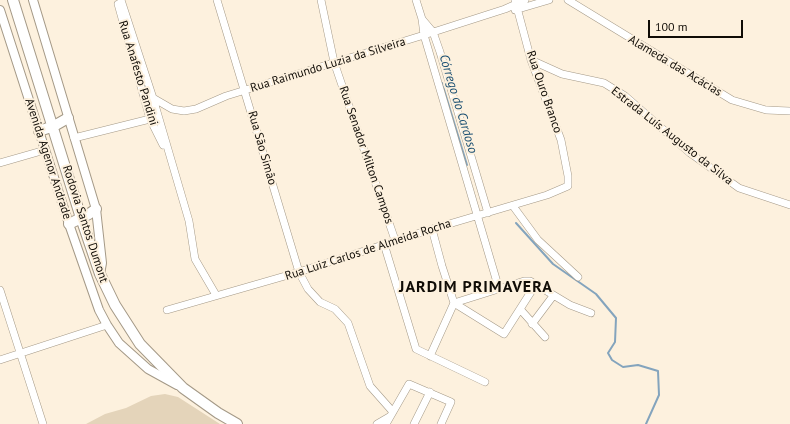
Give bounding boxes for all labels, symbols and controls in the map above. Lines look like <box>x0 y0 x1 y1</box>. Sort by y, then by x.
scale bar <box>650 12 745 38</box>
street label: Rua Anafesto Pandini <box>115 19 161 127</box>
text: 100 m <box>655 19 688 34</box>
street label: Alameda das Acácias <box>626 32 724 100</box>
street label: Rua Raimundo Luzia da Silveira <box>249 34 407 96</box>
street label: Rua Ouro Branco <box>523 49 565 135</box>
water label: Córrego do Cardoso <box>436 53 480 155</box>
street label: Rua Senador Milton Campos <box>336 84 396 226</box>
street label: Estrada Luís Augusto da Silva <box>608 84 736 188</box>
street label: Avenida Agenor Andrade <box>22 97 74 221</box>
street label: Rua São Simão <box>245 109 279 187</box>
street label: Rodovia Santos Dumont <box>59 164 111 284</box>
street label: Rua Luiz Carlos de Almeida Rocha <box>283 216 453 284</box>
district label: JARDIM PRIMAVERA <box>399 277 553 297</box>

